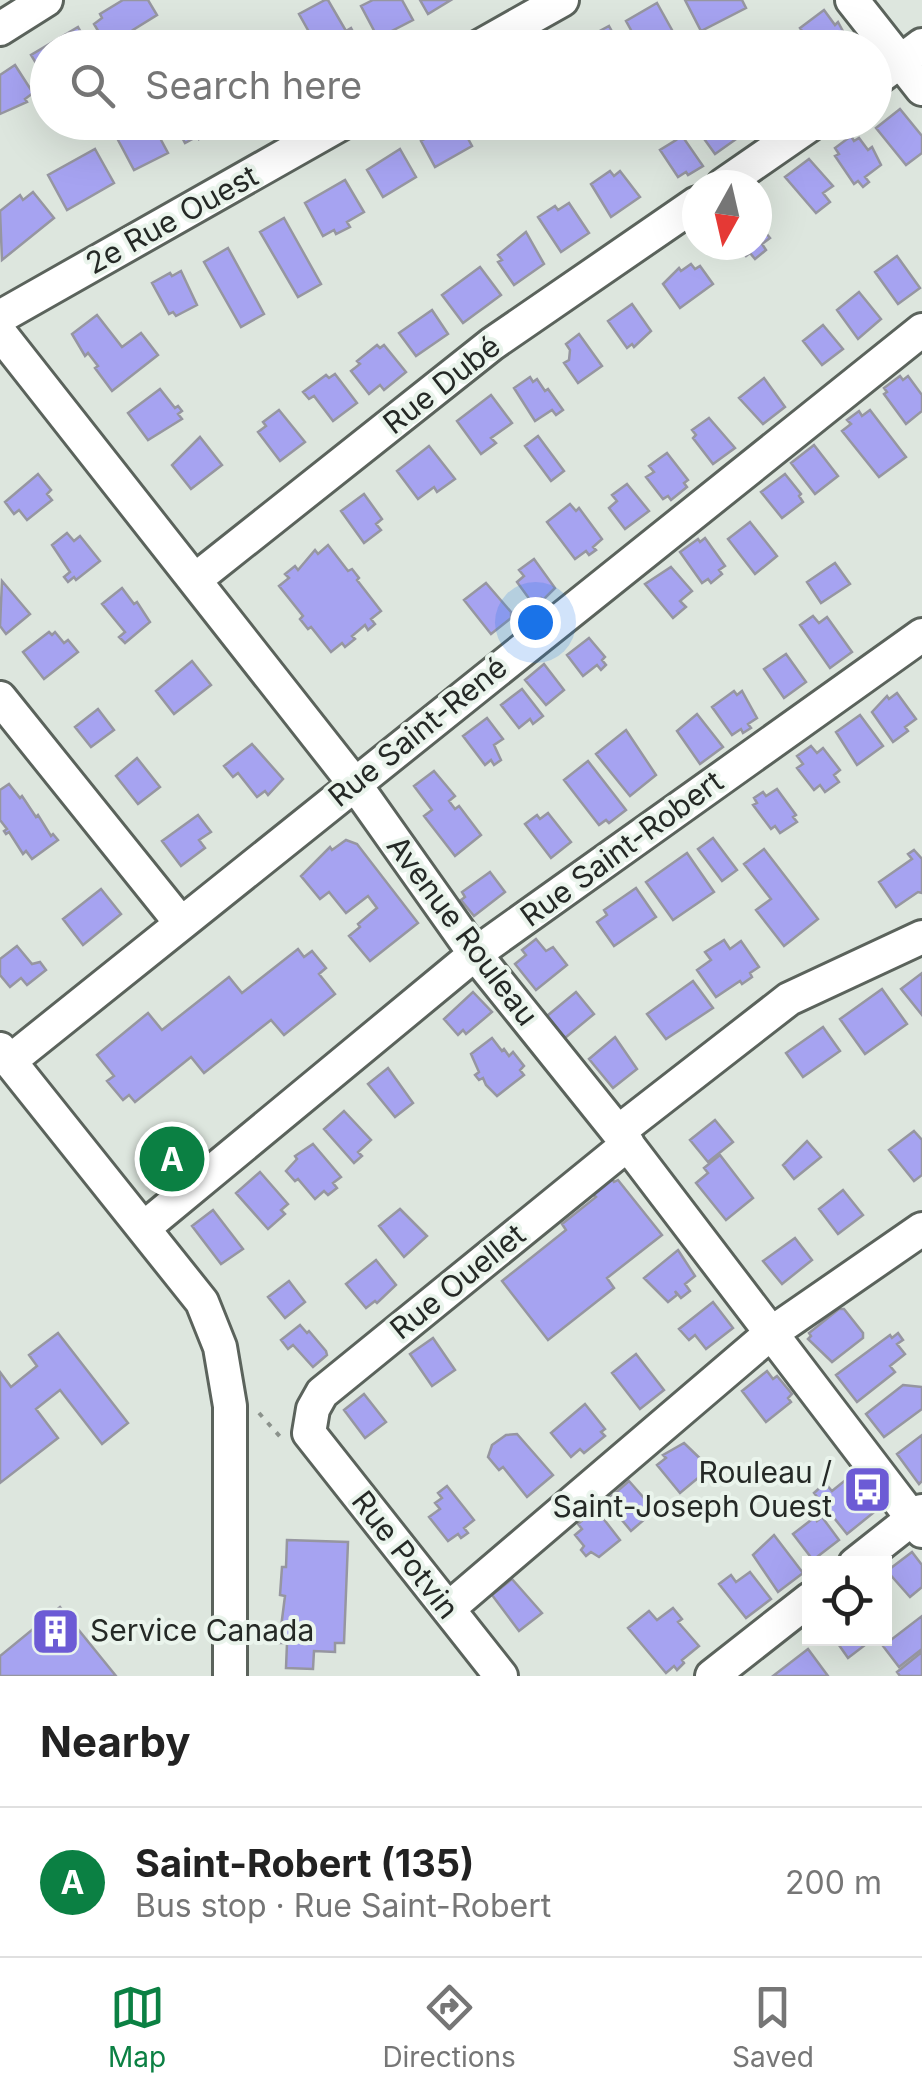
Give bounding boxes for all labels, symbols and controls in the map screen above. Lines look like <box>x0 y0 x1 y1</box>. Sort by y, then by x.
search box <box>30 30 892 140</box>
icon: search <box>65 58 120 113</box>
text: Search here <box>145 62 362 108</box>
street label: 2e Rue Ouest <box>79 157 264 281</box>
north arrow <box>682 170 772 260</box>
street label: Rue Dubé <box>376 327 507 441</box>
your location <box>510 597 561 648</box>
street label: Rue Saint-René <box>321 648 514 814</box>
street label: Rue Saint-Robert <box>513 763 730 934</box>
street label: Avenue Rouleau <box>380 829 546 1032</box>
pin: A <box>140 1122 204 1196</box>
street label: Rue Ouellet <box>383 1216 532 1346</box>
place label: Rouleau / Saint-Joseph Ouest <box>552 1454 832 1524</box>
bus stop icon: Rouleau / Saint-Joseph Ouest <box>841 1464 893 1516</box>
street label: Rue Potvin <box>345 1483 467 1625</box>
map controls <box>802 1556 892 1646</box>
button: locate <box>802 1556 892 1646</box>
building icon: Service Canada <box>29 1605 81 1657</box>
place label: Service Canada <box>90 1612 314 1648</box>
text: Nearby <box>40 1716 191 1767</box>
text: Saint-Robert (135) <box>135 1840 474 1886</box>
text: A <box>61 1863 84 1902</box>
text: 200 m <box>785 1863 882 1902</box>
text: Bus stop · Rue Saint-Robert <box>135 1886 551 1925</box>
tab: Map <box>108 1980 166 2074</box>
tab: Directions <box>382 1980 516 2074</box>
tab: Saved <box>732 1980 814 2074</box>

